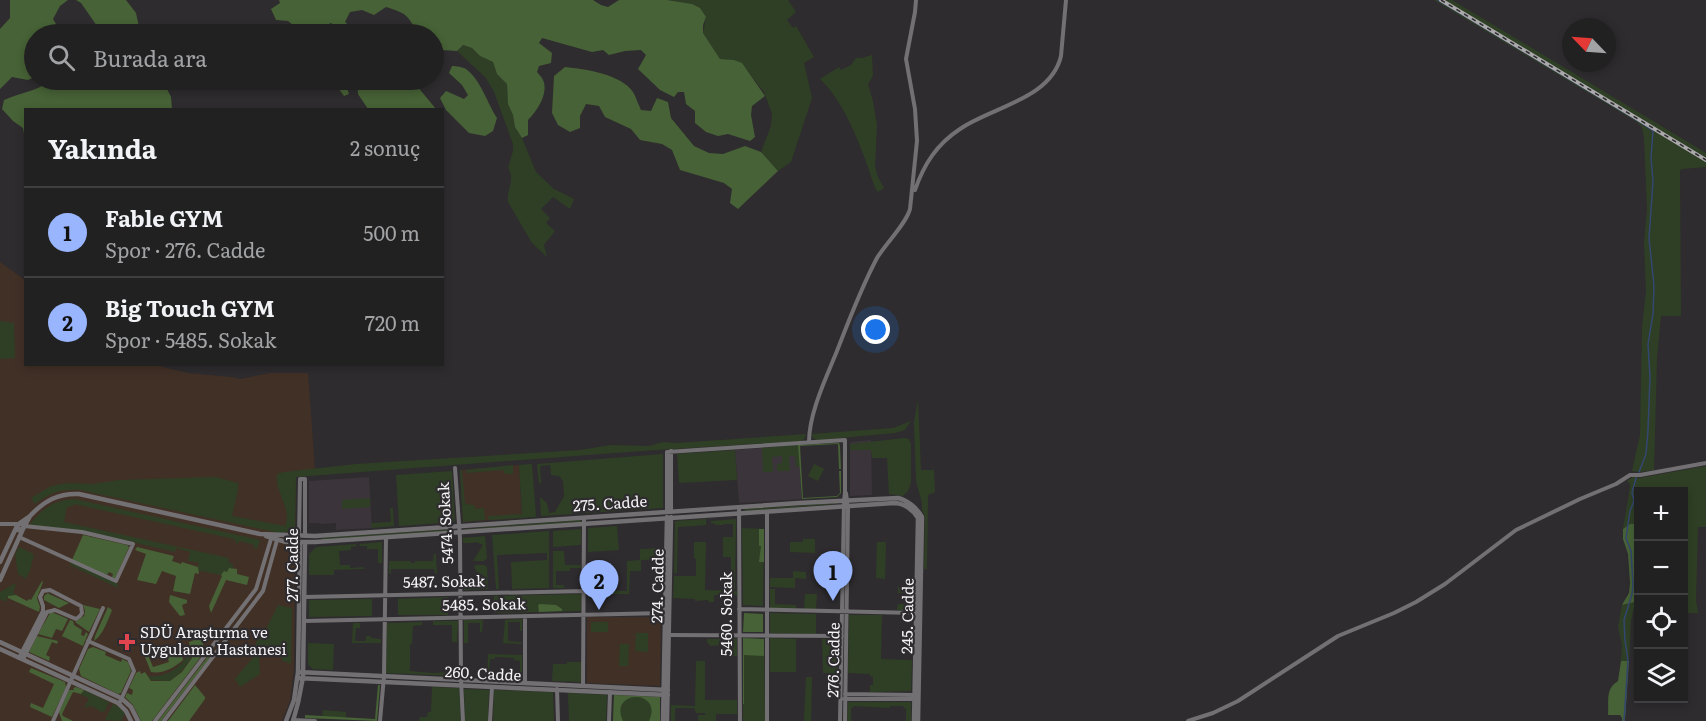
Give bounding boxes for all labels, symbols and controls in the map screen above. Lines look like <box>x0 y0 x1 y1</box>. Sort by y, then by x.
north arrow <box>1562 18 1616 72</box>
search box <box>24 24 444 90</box>
icon: search <box>45 41 78 74</box>
text: Burada ara <box>93 41 207 74</box>
text: Yakında <box>48 128 157 167</box>
text: 2 sonuç <box>350 132 420 162</box>
text: Fable GYM <box>105 201 223 234</box>
text: 1 <box>63 217 72 247</box>
text: 500 m <box>363 217 420 247</box>
text: Spor · 276. Cadde <box>105 234 265 264</box>
text: Big Touch GYM <box>105 291 275 324</box>
text: 2 <box>62 307 73 337</box>
text: 720 m <box>365 307 420 337</box>
your location <box>861 315 890 344</box>
text: Spor · 5485. Sokak <box>105 324 276 354</box>
street label: 5474. Sokak <box>431 481 458 565</box>
map controls <box>1634 487 1688 703</box>
button: + <box>1634 487 1688 541</box>
street label: 275. Cadde <box>572 488 648 517</box>
street label: 277. Cadde <box>280 528 303 602</box>
button: − <box>1634 541 1688 595</box>
street label: 274. Cadde <box>644 548 669 623</box>
pin: 1 <box>814 552 852 601</box>
pin: 2 <box>580 560 618 610</box>
street label: 5487. Sokak <box>403 568 486 593</box>
street label: 5460. Sokak <box>714 571 737 656</box>
street label: 245. Cadde <box>894 578 919 654</box>
street label: 5485. Sokak <box>442 591 527 616</box>
button: locate <box>1634 595 1688 649</box>
place label: SDÜ Araştırma ve Uygulama Hastanesi <box>140 620 286 660</box>
street label: 276. Cadde <box>820 622 845 698</box>
marker: SDÜ Araştırma ve Uygulama Hastanesi <box>118 633 136 651</box>
button: layers <box>1634 649 1688 703</box>
street label: 260. Cadde <box>444 659 522 686</box>

